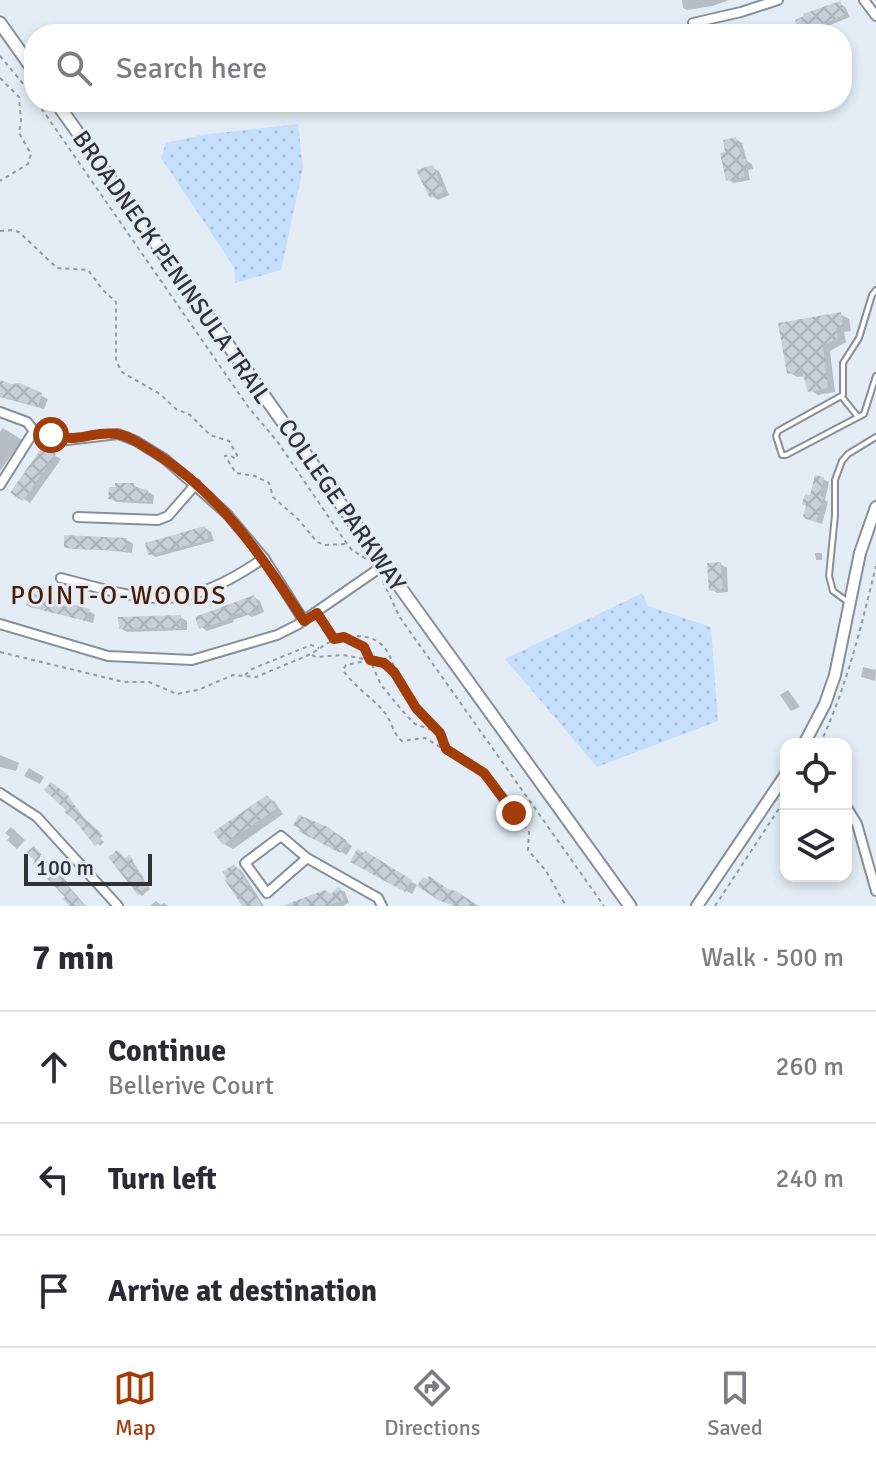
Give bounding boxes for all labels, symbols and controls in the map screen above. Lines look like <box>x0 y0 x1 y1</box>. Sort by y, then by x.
search box <box>24 24 852 112</box>
icon: search <box>52 46 96 90</box>
text: Search here <box>116 50 267 87</box>
street label: BROADNECK PENINSULA TRAIL <box>66 125 278 409</box>
street label: COLLEGE PARKWAY <box>271 413 413 597</box>
route start <box>33 417 69 453</box>
district label: POINT-O-WOODS <box>10 580 228 612</box>
map controls <box>780 738 852 882</box>
button: locate <box>780 738 852 810</box>
route end <box>496 795 532 831</box>
button: layers <box>780 810 852 882</box>
scale bar <box>24 850 152 886</box>
text: 100 m <box>36 854 94 881</box>
text: 7 min <box>32 937 114 979</box>
text: Walk · 500 m <box>701 942 844 974</box>
text: Continue <box>108 1033 226 1070</box>
icon: ahead <box>32 1045 76 1089</box>
text: 260 m <box>775 1051 844 1083</box>
text: Bellerive Court <box>108 1070 274 1102</box>
icon: left <box>32 1157 76 1201</box>
text: Turn left <box>108 1161 217 1198</box>
text: 240 m <box>775 1163 844 1195</box>
icon: arrive <box>32 1269 76 1313</box>
text: Arrive at destination <box>108 1273 377 1310</box>
tab: Map <box>113 1366 157 1441</box>
tab: Directions <box>384 1366 480 1441</box>
tab: Saved <box>707 1366 763 1441</box>

